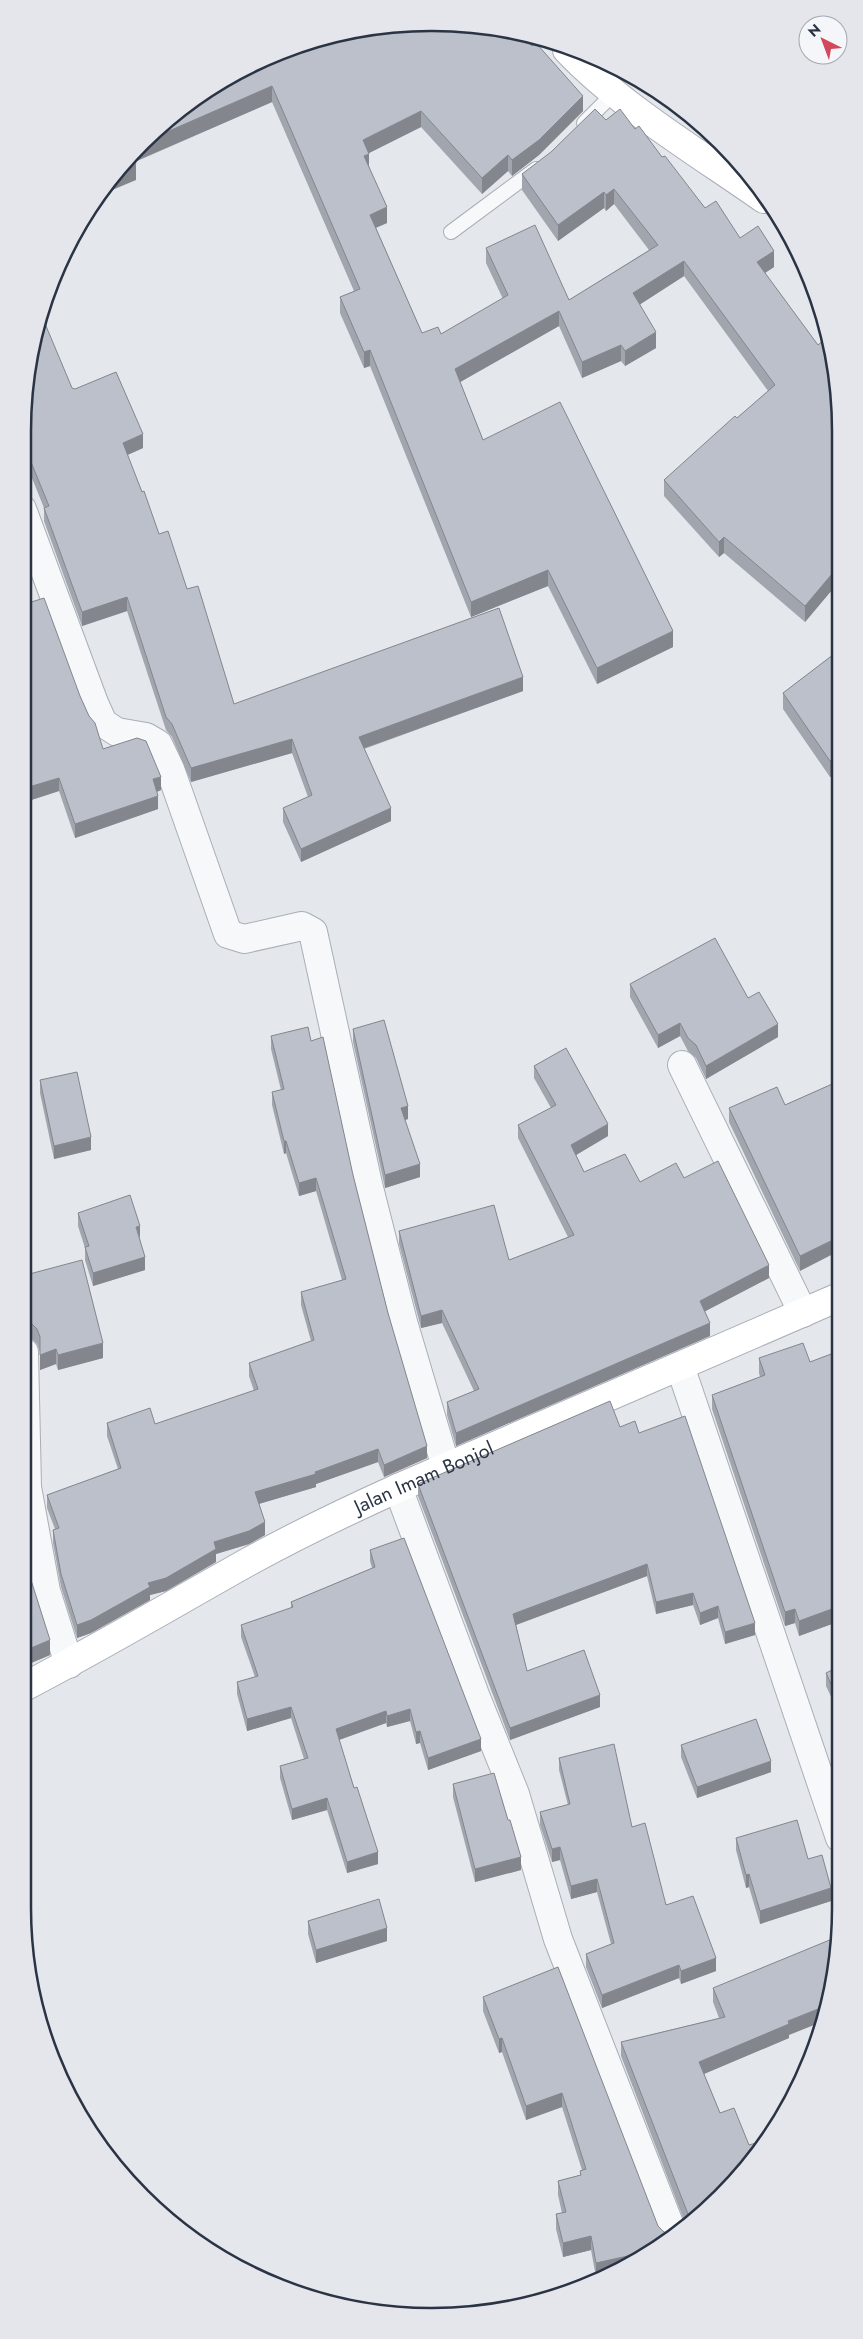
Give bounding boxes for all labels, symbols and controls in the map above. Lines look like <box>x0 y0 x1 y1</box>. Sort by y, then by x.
north arrow <box>798 15 848 65</box>
text: N <box>803 19 825 41</box>
street label: Jalan Imam Bonjol <box>346 1434 498 1522</box>

